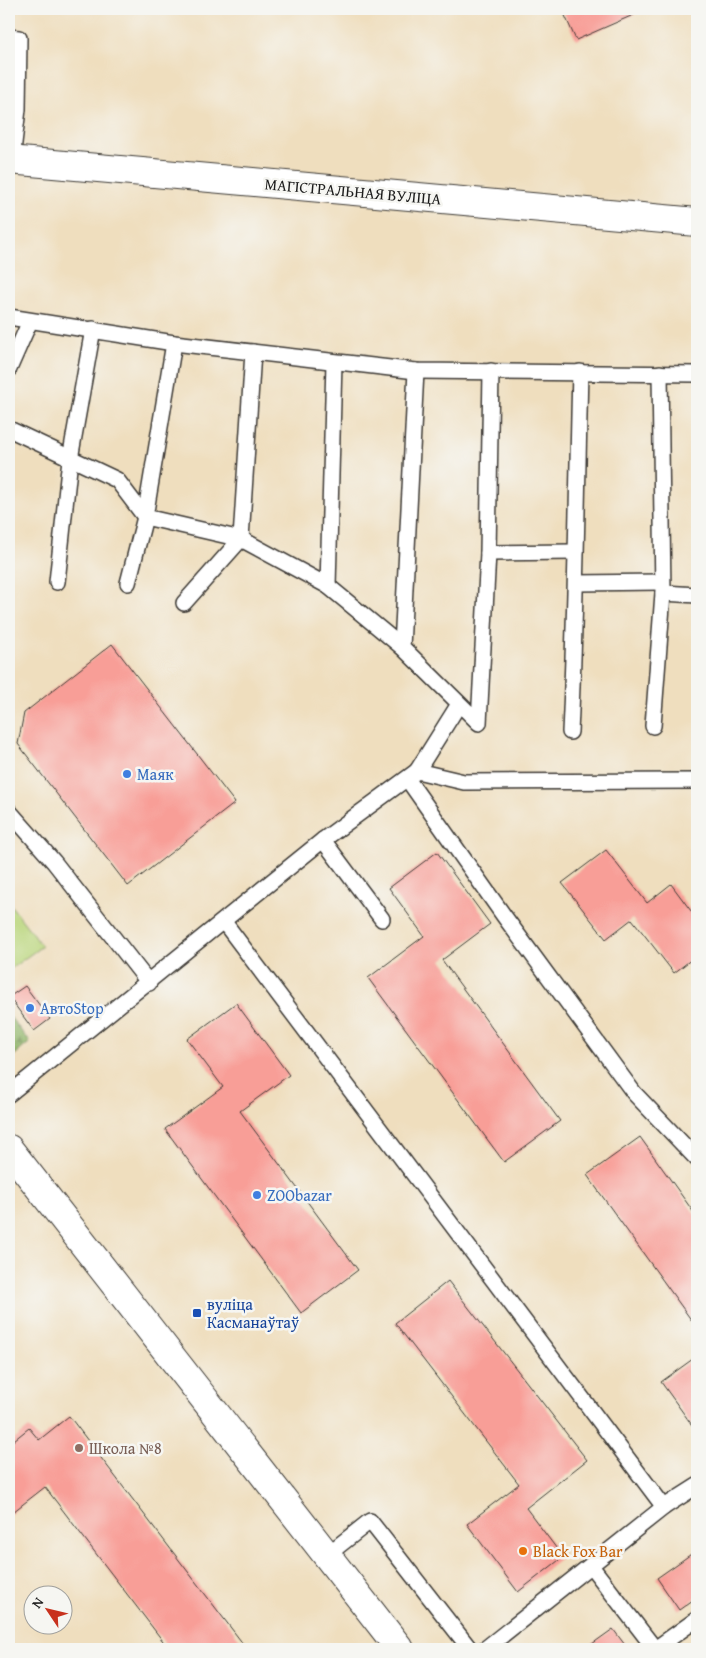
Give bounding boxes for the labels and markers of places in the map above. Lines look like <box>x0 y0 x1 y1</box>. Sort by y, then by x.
place label: Маяк <box>137 762 174 786</box>
marker: Маяк <box>121 768 133 780</box>
place label: АвтоStop <box>40 996 104 1020</box>
marker: АвтоStop <box>24 1002 36 1014</box>
place label: ZOObazar <box>267 1183 332 1207</box>
marker: ZOObazar <box>251 1189 263 1201</box>
place label: вуліца Касманаўтаў <box>207 1292 299 1334</box>
marker: вуліца Касманаўтаў <box>191 1307 203 1319</box>
place label: Школа №8 <box>89 1436 162 1460</box>
marker: Школа №8 <box>73 1442 85 1454</box>
place label: Black Fox Bar <box>533 1539 623 1563</box>
marker: Black Fox Bar <box>517 1545 529 1557</box>

